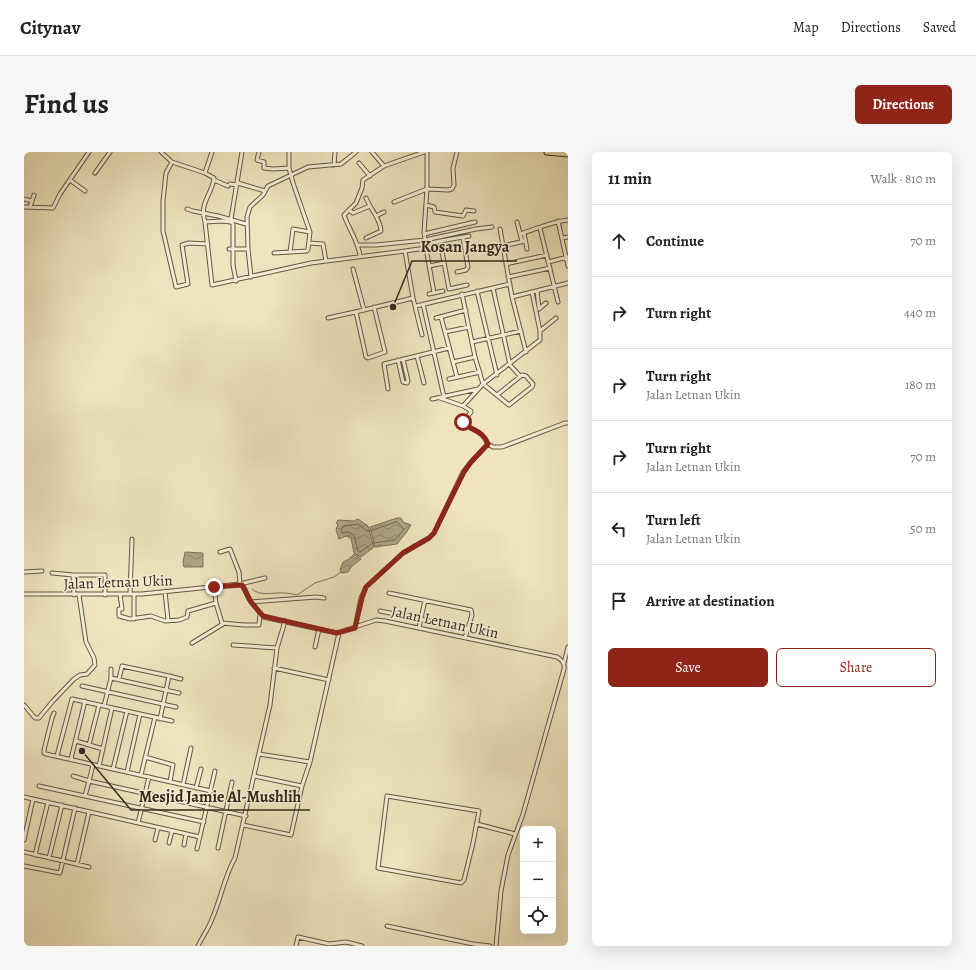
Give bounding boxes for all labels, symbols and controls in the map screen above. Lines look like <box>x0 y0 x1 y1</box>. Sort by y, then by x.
text: Citynav <box>20 15 81 41</box>
text: Map <box>793 18 819 37</box>
text: Directions <box>841 18 901 37</box>
text: Saved <box>923 18 956 37</box>
text: Find us <box>24 85 109 123</box>
button: Directions <box>855 85 952 124</box>
text: 11 min <box>608 167 652 190</box>
text: Walk · 810 m <box>870 170 936 187</box>
icon: ahead <box>608 230 630 252</box>
text: Continue <box>646 231 704 251</box>
text: 70 m <box>910 232 936 249</box>
callout: Kosan Jangya <box>412 233 517 261</box>
text: Kosan Jangya <box>420 236 510 258</box>
icon: right <box>608 302 630 324</box>
text: Turn right <box>646 303 711 323</box>
text: 440 m <box>904 304 936 321</box>
text: Turn right <box>646 366 711 386</box>
icon: right <box>608 374 630 396</box>
text: 180 m <box>905 376 936 393</box>
text: Jalan Letnan Ukin <box>646 386 741 403</box>
route start <box>454 413 472 431</box>
text: Turn right <box>646 438 711 458</box>
icon: right <box>608 446 630 468</box>
text: 70 m <box>910 448 936 465</box>
text: Jalan Letnan Ukin <box>646 458 741 475</box>
text: Turn left <box>646 510 701 530</box>
icon: left <box>608 518 630 540</box>
text: 50 m <box>910 520 936 537</box>
text: Jalan Letnan Ukin <box>646 530 741 547</box>
street label: Jalan Letnan Ukin <box>63 570 173 594</box>
route end <box>205 578 223 596</box>
icon: arrive <box>608 590 630 612</box>
text: Arrive at destination <box>646 591 775 611</box>
street label: Jalan Letnan Ukin <box>390 601 500 643</box>
button: Save <box>608 648 768 687</box>
button: Share <box>776 648 936 687</box>
callout: Mesjid Jamie Al-Mushlih <box>131 782 310 810</box>
text: Mesjid Jamie Al-Mushlih <box>139 786 302 808</box>
map controls <box>520 826 556 934</box>
button: + <box>520 826 556 862</box>
button: − <box>520 862 556 898</box>
button: locate <box>520 898 556 934</box>

